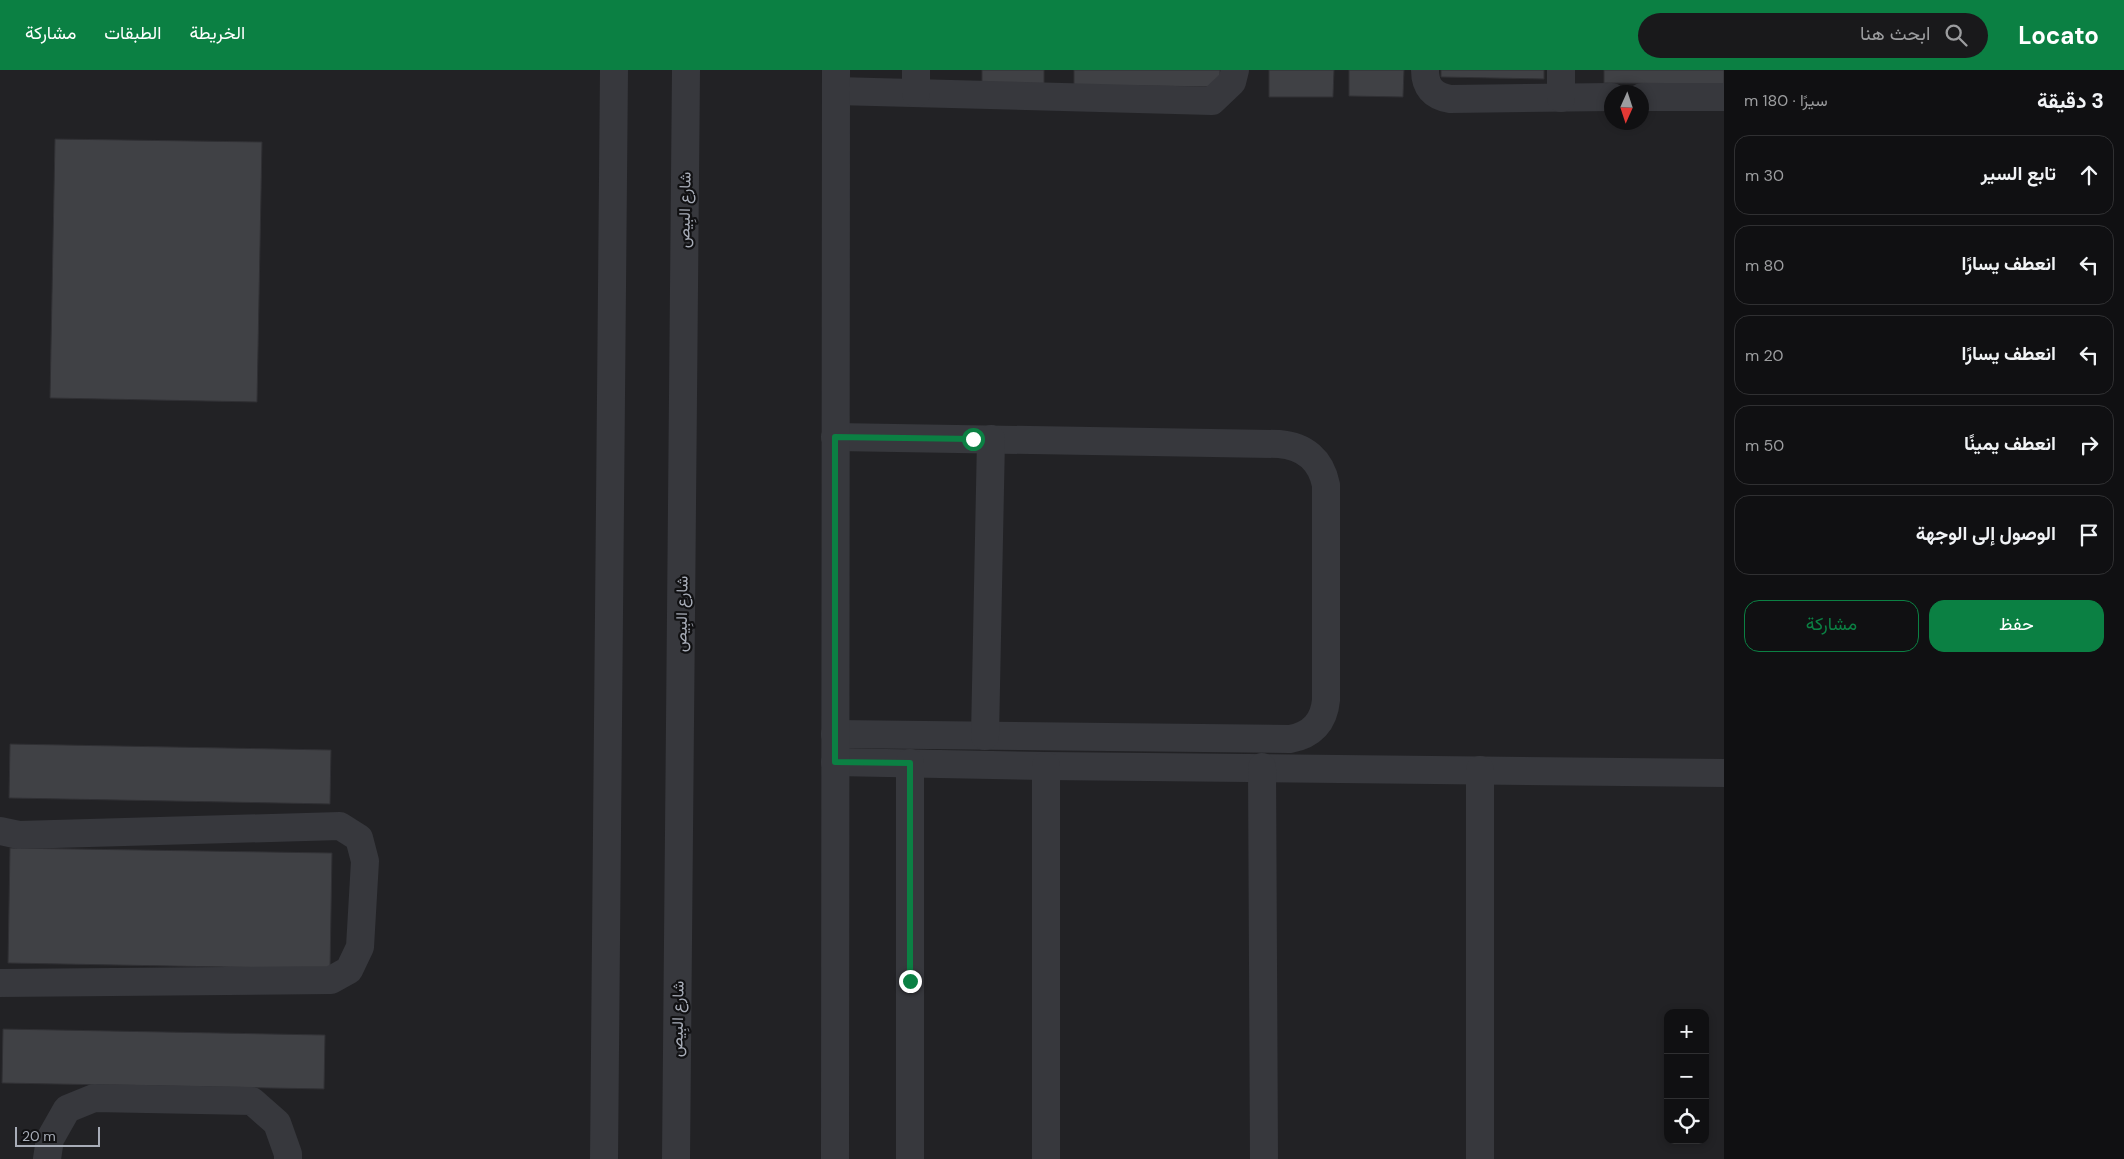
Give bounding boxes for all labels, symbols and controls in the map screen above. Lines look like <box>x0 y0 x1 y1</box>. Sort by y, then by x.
search box <box>1638 13 1988 58</box>
text: Locato <box>2018 20 2099 51</box>
text: مشاركة <box>25 21 76 45</box>
text: الطبقات <box>104 21 161 45</box>
text: الخريطة <box>189 21 245 45</box>
text: ابحث هنا <box>1860 21 1930 46</box>
icon: search <box>1942 21 1970 49</box>
north arrow <box>1604 85 1649 130</box>
text: 3 دقيقة <box>2037 87 2104 115</box>
text: سيرًا · 180 m <box>1744 90 1828 111</box>
text: تابع السير <box>1981 161 2056 186</box>
icon: ahead <box>2075 161 2103 189</box>
text: 30 m <box>1745 165 1784 186</box>
street label: شارع البِيص <box>673 172 697 248</box>
text: انعطف يسارًا <box>1962 251 2056 276</box>
icon: left <box>2075 251 2103 279</box>
text: 80 m <box>1745 255 1784 276</box>
text: انعطف يسارًا <box>1962 341 2056 366</box>
icon: left <box>2075 341 2103 369</box>
text: 20 m <box>1745 345 1784 366</box>
route start <box>962 428 985 451</box>
text: انعطف يمينًا <box>1964 431 2056 456</box>
icon: right <box>2075 431 2103 459</box>
text: 50 m <box>1745 435 1784 456</box>
text: الوصول إلى الوجهة <box>1916 521 2056 546</box>
icon: arrive <box>2075 521 2103 549</box>
street label: شارع البِيص <box>670 576 694 652</box>
button: مشاركة <box>1744 600 1919 652</box>
button: حفظ <box>1929 600 2104 652</box>
route end <box>899 970 922 993</box>
street label: شارع البِيص <box>666 981 690 1057</box>
map controls <box>1664 1009 1709 1144</box>
button: + <box>1664 1009 1709 1054</box>
button: − <box>1664 1054 1709 1099</box>
button: locate <box>1664 1099 1709 1144</box>
scale bar <box>15 1124 100 1147</box>
text: 20 m <box>22 1127 56 1145</box>

